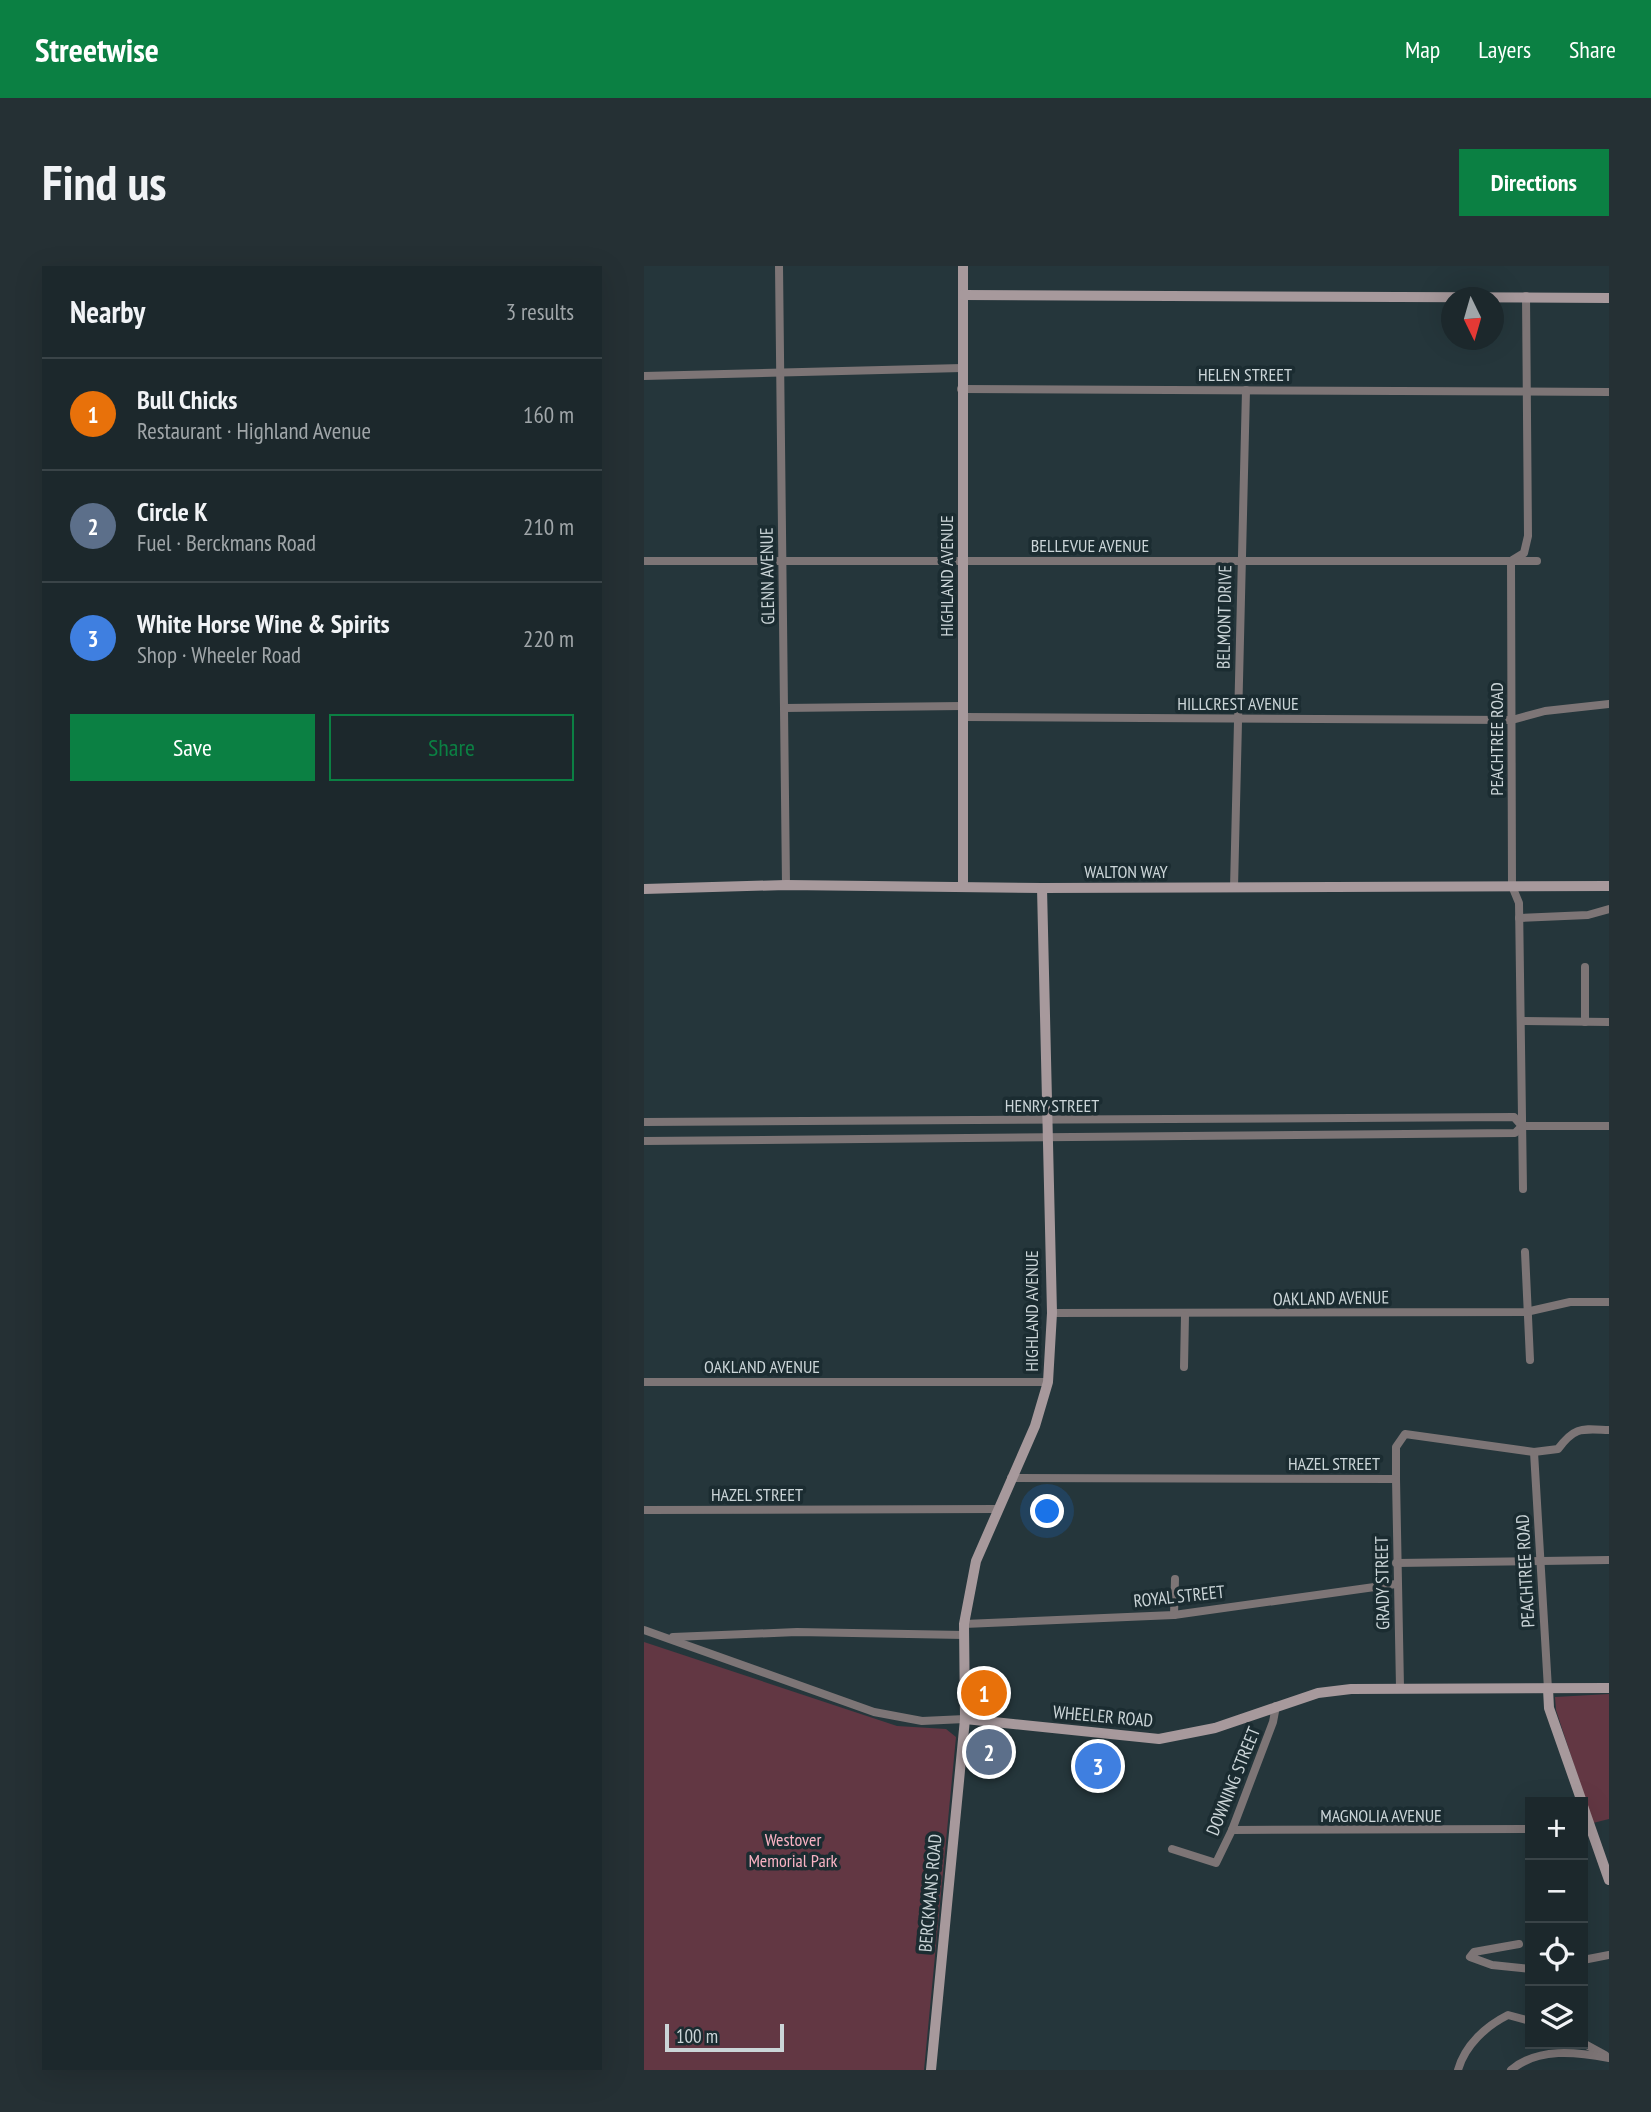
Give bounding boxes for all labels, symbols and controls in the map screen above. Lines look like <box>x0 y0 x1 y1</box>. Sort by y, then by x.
text: Streetwise <box>35 28 159 71</box>
text: Map <box>1405 34 1440 65</box>
text: Layers <box>1478 34 1531 65</box>
text: Share <box>1569 34 1616 65</box>
button: Directions <box>1459 149 1609 216</box>
text: Find us <box>42 150 166 214</box>
north arrow <box>1441 287 1504 350</box>
text: Nearby <box>70 292 145 331</box>
text: 3 results <box>506 297 574 326</box>
street label: HELEN STREET <box>1198 363 1292 386</box>
text: Bull Chicks <box>137 383 237 416</box>
text: 1 <box>88 400 99 429</box>
text: 160 m <box>523 400 574 429</box>
text: Restaurant · Highland Avenue <box>137 416 371 445</box>
text: Circle K <box>137 495 208 528</box>
text: 2 <box>88 512 99 541</box>
text: 210 m <box>523 512 574 541</box>
street label: HIGHLAND AVENUE <box>935 515 958 637</box>
street label: GLENN AVENUE <box>755 527 779 625</box>
text: Fuel · Berckmans Road <box>137 528 316 557</box>
street label: BELLEVUE AVENUE <box>1031 534 1149 557</box>
street label: BELMONT DRIVE <box>1212 565 1236 669</box>
text: White Horse Wine & Spirits <box>137 607 390 640</box>
text: 3 <box>88 624 99 653</box>
text: 220 m <box>523 624 574 653</box>
text: Shop · Wheeler Road <box>137 640 301 669</box>
street label: PEACHTREE ROAD <box>1485 682 1508 796</box>
street label: HILLCREST AVENUE <box>1177 692 1299 715</box>
button: Save <box>70 714 315 781</box>
button: Share <box>329 714 574 781</box>
street label: WALTON WAY <box>1084 860 1169 883</box>
street label: HENRY STREET <box>1005 1094 1099 1117</box>
street label: HIGHLAND AVENUE <box>1020 1250 1043 1372</box>
street label: OAKLAND AVENUE <box>1273 1285 1389 1311</box>
street label: OAKLAND AVENUE <box>704 1355 820 1378</box>
street label: HAZEL STREET <box>1288 1452 1380 1475</box>
street label: HAZEL STREET <box>711 1483 803 1506</box>
your location <box>1030 1494 1064 1528</box>
street label: PEACHTREE ROAD <box>1511 1514 1539 1628</box>
street label: GRADY STREET <box>1370 1536 1394 1630</box>
street label: ROYAL STREET <box>1132 1580 1226 1612</box>
pin: 1 <box>961 1667 1007 1719</box>
street label: WHEELER ROAD <box>1052 1700 1154 1732</box>
street label: DOWNING STREET <box>1201 1723 1265 1839</box>
pin: 2 <box>966 1726 1012 1778</box>
pin: 3 <box>1075 1740 1121 1792</box>
map controls <box>1525 1797 1588 2049</box>
button: + <box>1525 1797 1588 1860</box>
street label: MAGNOLIA AVENUE <box>1320 1804 1442 1827</box>
park label: Westover Memorial Park <box>748 1828 838 1872</box>
street label: BERCKMANS ROAD <box>913 1833 947 1953</box>
button: − <box>1525 1860 1588 1923</box>
button: locate <box>1525 1923 1588 1986</box>
button: layers <box>1525 1986 1588 2049</box>
scale bar <box>665 2021 784 2053</box>
text: 100 m <box>676 2024 718 2048</box>

